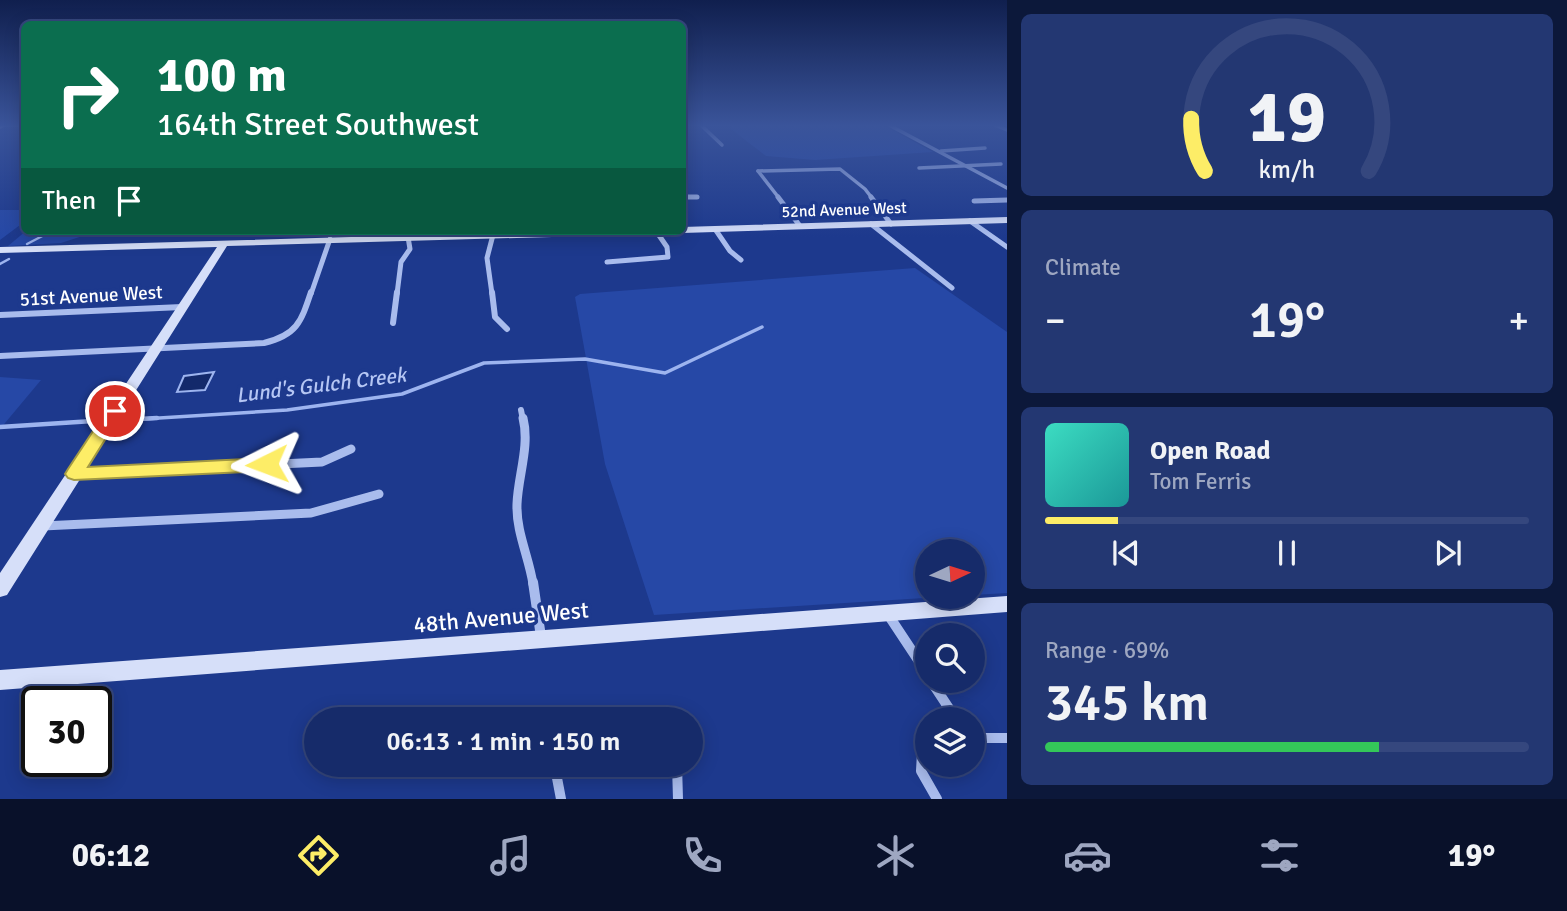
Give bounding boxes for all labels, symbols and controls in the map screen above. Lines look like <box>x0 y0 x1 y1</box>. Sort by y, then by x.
text: 100 m <box>157 45 287 105</box>
icon: right <box>42 49 133 140</box>
text: 19 <box>1248 74 1326 163</box>
text: 164th Street Southwest <box>157 105 479 144</box>
text: km/h <box>1259 154 1315 185</box>
icon: arrive <box>110 182 148 220</box>
text: Then <box>42 185 96 217</box>
street label: 52nd Avenue West <box>781 198 907 222</box>
text: Climate <box>1045 253 1121 282</box>
street label: 51st Avenue West <box>19 280 164 312</box>
text: 19° <box>1249 288 1325 352</box>
text: − <box>1045 297 1066 344</box>
text: + <box>1508 297 1529 344</box>
water label: Lund's Gulch Creek <box>234 361 410 408</box>
pin <box>85 381 145 441</box>
icon: arrive <box>96 392 134 430</box>
position arrow <box>230 427 304 501</box>
text: Open Road <box>1150 435 1271 467</box>
text: Tom Ferris <box>1150 467 1251 496</box>
icon: previous <box>1107 534 1145 572</box>
icon: pause <box>1268 534 1306 572</box>
icon: next <box>1429 534 1467 572</box>
north arrow <box>915 539 985 609</box>
map controls <box>915 539 985 777</box>
street label: 48th Avenue West <box>412 595 590 640</box>
button: search <box>915 623 985 693</box>
text: Range · 69% <box>1045 636 1169 665</box>
text: 345 km <box>1045 671 1209 735</box>
speed limit sign: 30 <box>21 686 112 777</box>
button: layers <box>915 707 985 777</box>
text: 06:13 · 1 min · 150 m <box>387 726 620 758</box>
icon: directions <box>294 831 343 880</box>
icon: music <box>486 831 535 880</box>
icon: phone <box>678 831 727 880</box>
icon: climate <box>871 831 920 880</box>
icon: car <box>1063 831 1112 880</box>
icon: filters <box>1255 831 1304 880</box>
text: 06:12 <box>72 836 150 875</box>
text: 19° <box>1448 836 1495 875</box>

